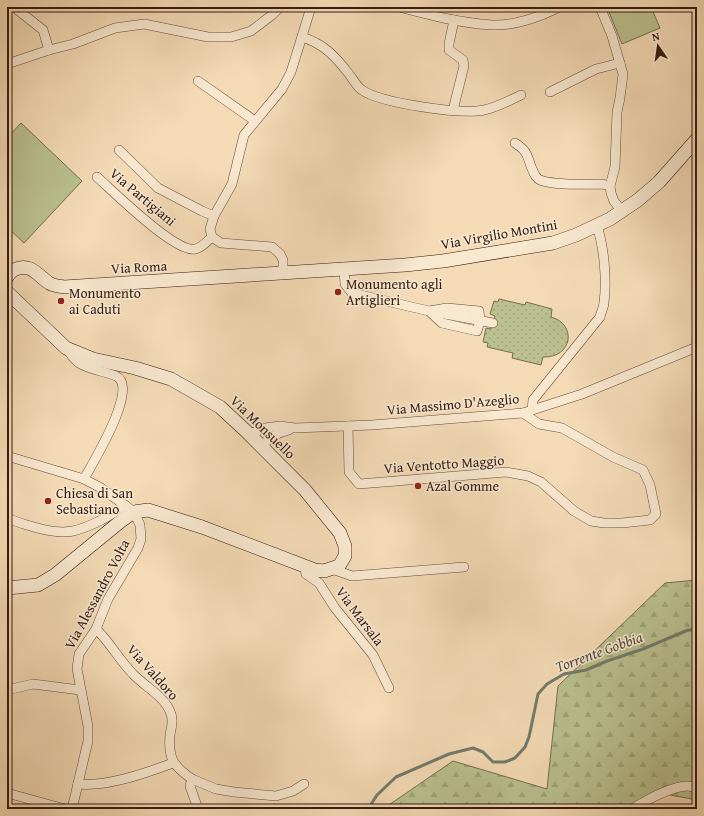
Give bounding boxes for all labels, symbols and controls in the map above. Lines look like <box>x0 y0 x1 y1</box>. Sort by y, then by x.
north arrow <box>638 26 678 66</box>
text: N <box>650 27 662 45</box>
street label: Via Partigiani <box>106 163 180 231</box>
street label: Via Virgilio Montini <box>439 214 559 254</box>
street label: Via Roma <box>110 256 168 278</box>
place label: Monumento agli Artiglieri <box>346 274 443 310</box>
place label: Monumento ai Caduti <box>69 283 141 319</box>
marker: Monumento agli Artiglieri <box>333 287 343 297</box>
marker: Monumento ai Caduti <box>56 296 66 306</box>
street label: Via Massimo D'Azeglio <box>386 388 520 420</box>
street label: Via Monsuello <box>226 391 300 463</box>
street label: Via Ventotto Maggio <box>383 450 505 478</box>
place label: Azal Gomme <box>426 476 500 496</box>
marker: Azal Gomme <box>413 481 423 491</box>
place label: Chiesa di San Sebastiano <box>56 483 133 519</box>
marker: Chiesa di San Sebastiano <box>43 496 53 506</box>
street label: Via Alessandro Volta <box>60 535 135 652</box>
street label: Via Marsala <box>331 582 389 650</box>
water label: Torrente Gobbia <box>552 626 646 677</box>
street label: Via Valdoro <box>122 640 184 704</box>

